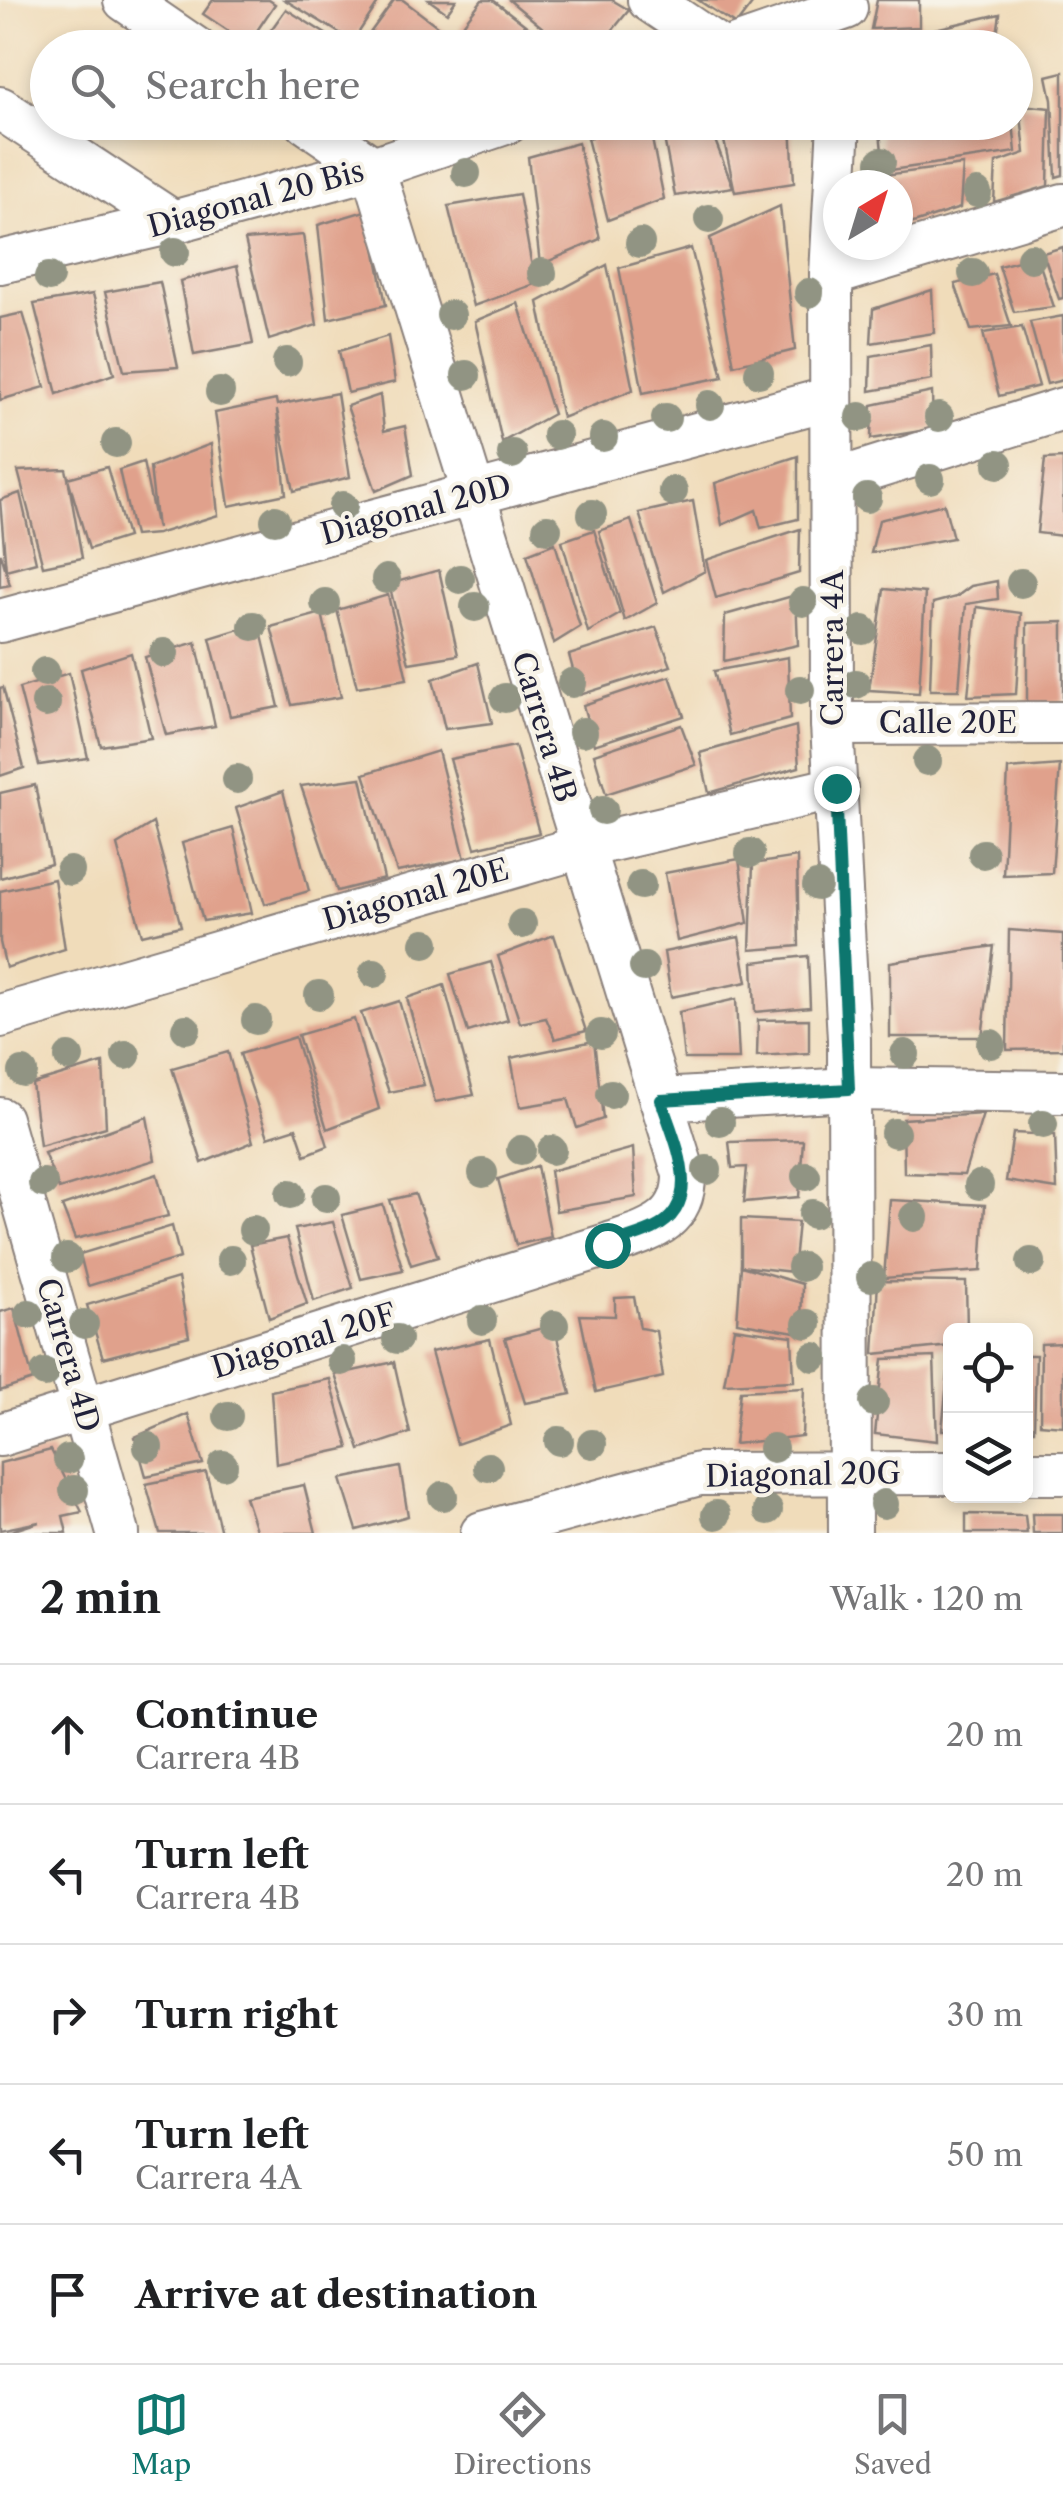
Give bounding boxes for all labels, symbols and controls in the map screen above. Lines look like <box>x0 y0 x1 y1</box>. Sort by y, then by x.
search box <box>30 30 1033 140</box>
icon: search <box>65 58 120 113</box>
text: Search here <box>145 62 360 109</box>
street label: Diagonal 20 Bis <box>144 152 368 245</box>
north arrow <box>823 170 913 260</box>
street label: Diagonal 20D <box>317 466 515 553</box>
street label: Carrera 4A <box>814 569 851 726</box>
street label: Carrera 4B <box>504 647 585 806</box>
street label: Calle 20E <box>879 704 1017 741</box>
route end <box>814 766 860 812</box>
street label: Diagonal 20E <box>319 850 513 939</box>
route start <box>585 1223 631 1269</box>
street label: Carrera 4D <box>29 1274 108 1436</box>
street label: Diagonal 20F <box>207 1295 400 1386</box>
map controls <box>943 1323 1033 1503</box>
button: locate <box>943 1323 1033 1413</box>
button: layers <box>943 1413 1033 1503</box>
street label: Diagonal 20G <box>705 1454 901 1495</box>
text: 2 min <box>40 1572 161 1624</box>
text: Walk · 120 m <box>830 1579 1023 1618</box>
text: Continue <box>135 1691 318 1738</box>
icon: ahead <box>40 1707 95 1762</box>
text: 20 m <box>946 1715 1023 1754</box>
text: Carrera 4B <box>135 1738 300 1777</box>
text: Turn left <box>135 1831 309 1878</box>
icon: left <box>40 1847 95 1902</box>
text: 20 m <box>946 1855 1023 1894</box>
text: Carrera 4B <box>135 1878 300 1917</box>
icon: right <box>40 1987 95 2042</box>
text: Turn right <box>135 1991 338 2038</box>
text: 30 m <box>947 1995 1023 2034</box>
text: Turn left <box>135 2111 309 2158</box>
icon: left <box>40 2127 95 2182</box>
text: 50 m <box>947 2135 1023 2174</box>
text: Carrera 4A <box>135 2158 302 2197</box>
icon: arrive <box>40 2267 95 2322</box>
text: Arrive at destination <box>135 2271 538 2318</box>
tab: Map <box>131 2387 191 2481</box>
tab: Directions <box>453 2387 592 2481</box>
tab: Saved <box>854 2387 932 2481</box>

